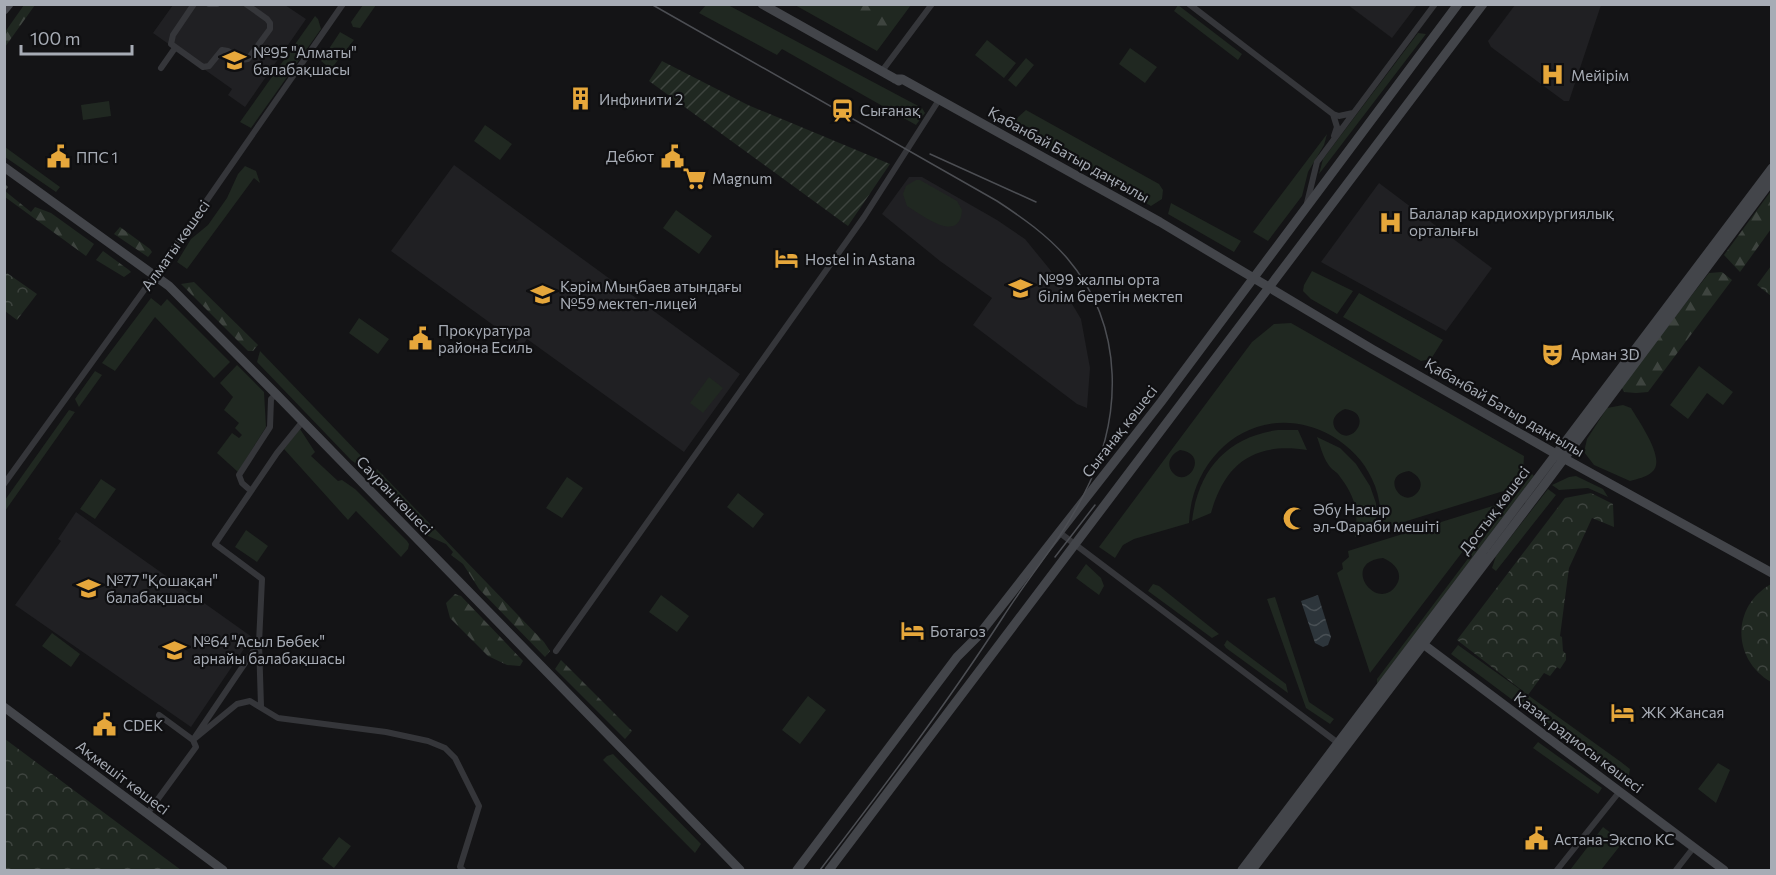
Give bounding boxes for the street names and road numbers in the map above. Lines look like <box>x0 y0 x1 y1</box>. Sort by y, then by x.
street label: Қабанбай Батыр даңғылы <box>985 102 1153 206</box>
street label: Алматы көшесі <box>137 196 213 294</box>
street label: Қабанбай Батыр даңғылы <box>1422 354 1588 460</box>
street label: Сығанақ көшесі <box>1078 382 1160 480</box>
street label: Сауран көшесі <box>353 452 437 538</box>
street label: Достық көшесі <box>1455 462 1533 558</box>
street label: Қазақ радиосы көшесі <box>1511 688 1647 796</box>
street label: Ақмешіт көшесі <box>73 736 173 818</box>

